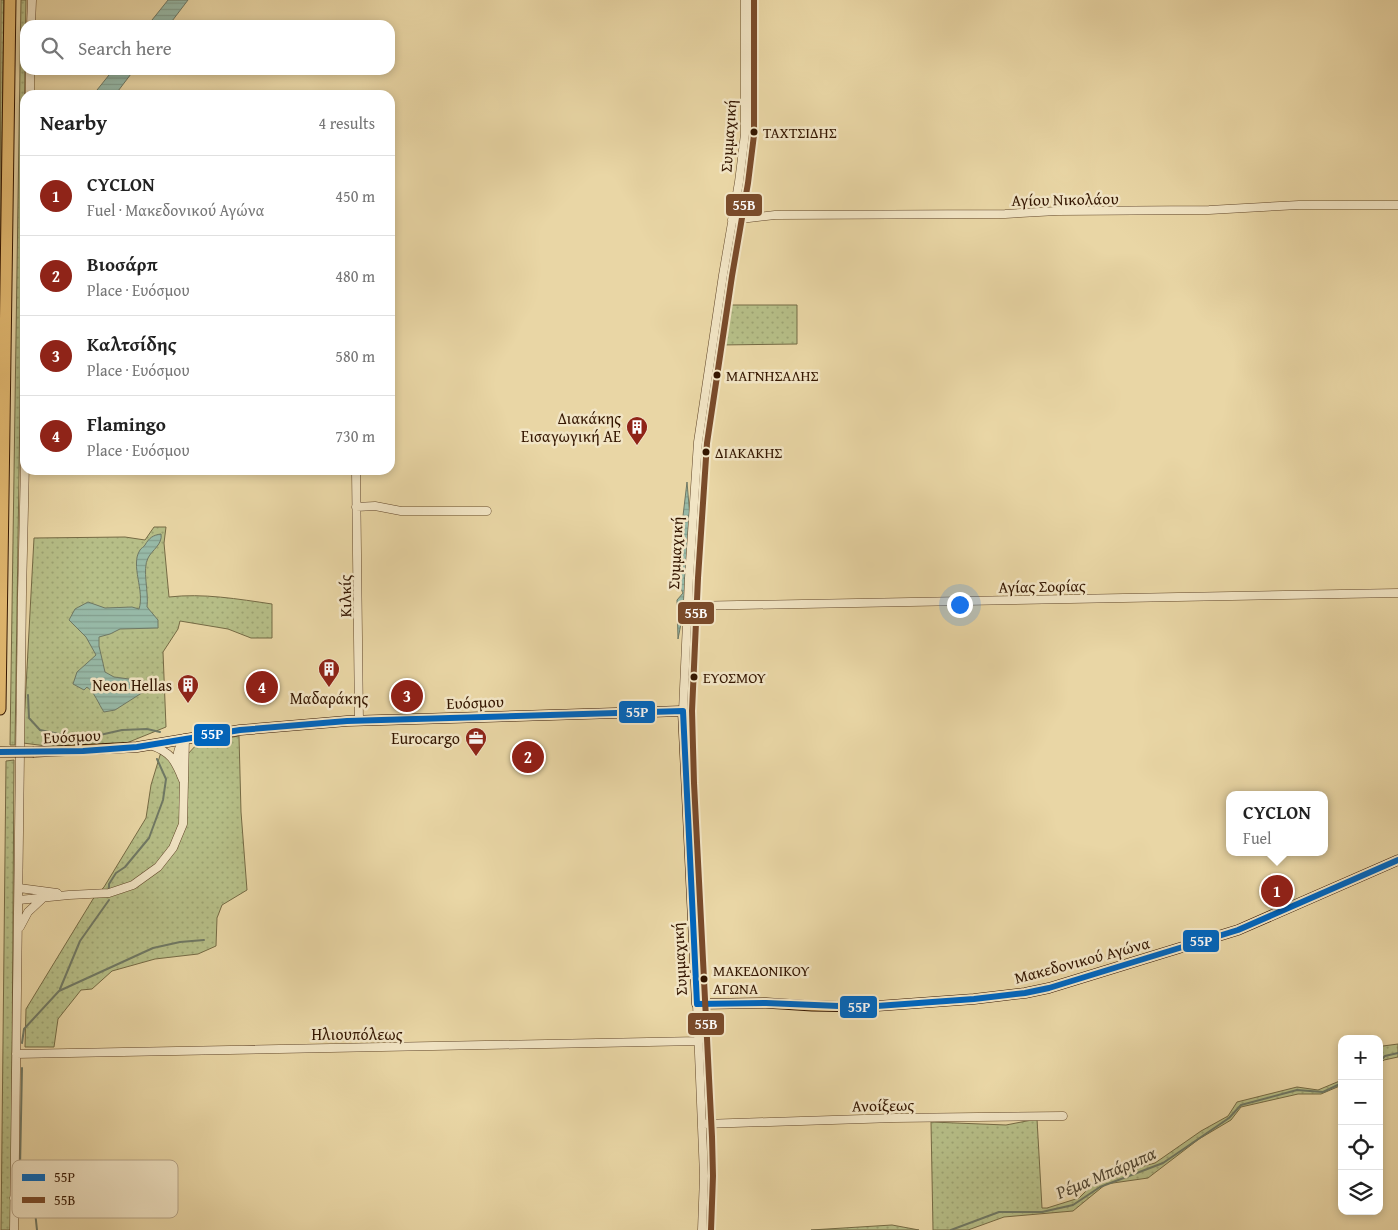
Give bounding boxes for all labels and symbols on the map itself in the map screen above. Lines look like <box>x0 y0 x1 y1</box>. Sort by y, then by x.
street label: Συμμαχική <box>713 99 743 173</box>
place label: ΤΑΧΤΣΙΔΗΣ <box>763 122 837 143</box>
marker: ΤΑΧΤΣΙΔΗΣ <box>749 127 759 137</box>
street label: Αγίου Νικολάου <box>1011 186 1119 212</box>
line badge: 55Β <box>725 193 763 217</box>
text: 55Β <box>732 195 756 215</box>
place label: ΜΑΓΝΗΣΑΛΗΣ <box>726 365 819 386</box>
marker: ΜΑΓΝΗΣΑΛΗΣ <box>712 370 722 380</box>
place label: Διακάκης Εισαγωγική ΑΕ <box>521 406 621 448</box>
building icon: Διακάκης Εισαγωγική ΑΕ <box>625 415 649 446</box>
place label: ΔΙΑΚΑΚΗΣ <box>715 442 782 463</box>
marker: ΔΙΑΚΑΚΗΣ <box>701 447 711 457</box>
street label: Συμμαχική <box>661 516 689 590</box>
street label: Αγίας Σοφίας <box>998 573 1086 599</box>
street label: Κιλκίς <box>333 574 357 618</box>
your location <box>947 592 973 618</box>
line badge: 55Β <box>677 601 715 625</box>
text: 55Β <box>684 603 708 623</box>
building icon: Μαδαράκης <box>317 657 341 688</box>
place label: ΕΥΟΣΜΟΥ <box>703 667 766 688</box>
pin: 4 <box>246 668 278 706</box>
marker: ΕΥΟΣΜΟΥ <box>689 672 699 682</box>
place label: Neon Hellas <box>92 673 172 697</box>
building icon: Neon Hellas <box>176 673 200 704</box>
pin: 3 <box>391 677 423 715</box>
place label: Μαδαράκης <box>290 686 369 710</box>
street label: Ευόσμου <box>446 689 504 715</box>
line badge: 55Ρ <box>618 700 656 724</box>
text: 55Ρ <box>626 702 648 722</box>
street label: Ευόσμου <box>43 723 101 749</box>
line badge: 55Ρ <box>193 723 231 747</box>
text: 55Ρ <box>201 724 223 744</box>
place label: Eurocargo <box>391 726 460 750</box>
office icon: Eurocargo <box>464 726 488 757</box>
pin: 2 <box>512 738 544 776</box>
pin: 1 <box>1261 872 1293 910</box>
street label: Συμμαχική <box>665 922 693 996</box>
line badge: 55Ρ <box>1182 929 1220 953</box>
street label: Μακεδονικού Αγώνα <box>1012 930 1153 990</box>
text: 55Ρ <box>1190 931 1212 951</box>
place label: ΜΑΚΕΔΟΝΙΚΟΥ ΑΓΩΝΑ <box>713 960 809 999</box>
marker: ΜΑΚΕΔΟΝΙΚΟΥ ΑΓΩΝΑ <box>699 974 709 984</box>
line badge: 55Ρ <box>839 995 878 1019</box>
text: 55Ρ <box>848 997 870 1017</box>
line badge: 55Β <box>687 1012 725 1036</box>
text: 55Β <box>694 1014 718 1034</box>
street label: Ηλιουπόλεως <box>312 1022 403 1046</box>
street label: Ανοίξεως <box>852 1092 915 1118</box>
water label: Ρέμα Μπάρμπα <box>1051 1139 1161 1206</box>
legend <box>12 1160 178 1218</box>
text: 55Ρ <box>54 1167 75 1187</box>
text: 55Β <box>54 1190 75 1210</box>

